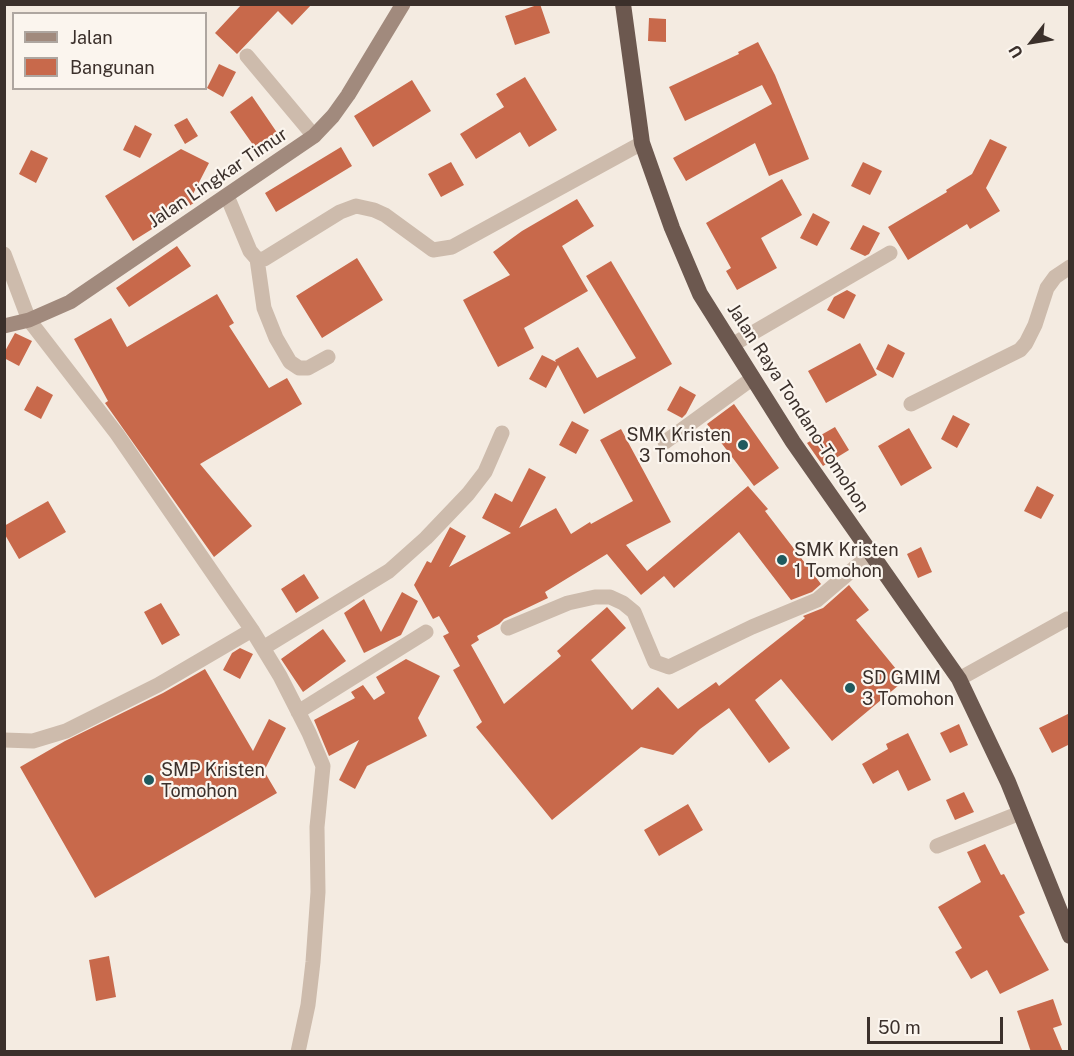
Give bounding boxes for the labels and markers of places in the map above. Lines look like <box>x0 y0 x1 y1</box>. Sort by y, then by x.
place label: SMK Kristen 3 Tomohon <box>626 424 731 466</box>
marker: SMK Kristen 3 Tomohon <box>736 438 750 452</box>
place label: SMK Kristen 1 Tomohon <box>794 539 899 582</box>
marker: SMK Kristen 1 Tomohon <box>775 553 789 567</box>
place label: SD GMIM 3 Tomohon <box>862 667 954 710</box>
marker: SD GMIM 3 Tomohon <box>843 681 857 695</box>
place label: SMP Kristen Tomohon <box>161 759 265 802</box>
marker: SMP Kristen Tomohon <box>142 773 156 787</box>

